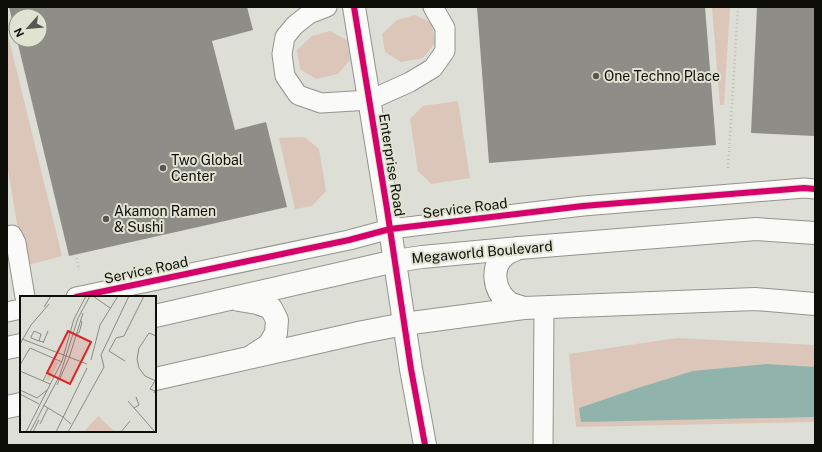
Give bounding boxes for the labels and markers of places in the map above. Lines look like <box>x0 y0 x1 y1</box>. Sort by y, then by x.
place label: One Techno Place <box>604 68 720 84</box>
marker: One Techno Place <box>591 71 601 81</box>
place label: Two Global Center <box>171 152 243 184</box>
marker: Two Global Center <box>158 163 168 173</box>
place label: Akamon Ramen & Sushi <box>114 203 216 235</box>
marker: Akamon Ramen & Sushi <box>101 214 111 224</box>

